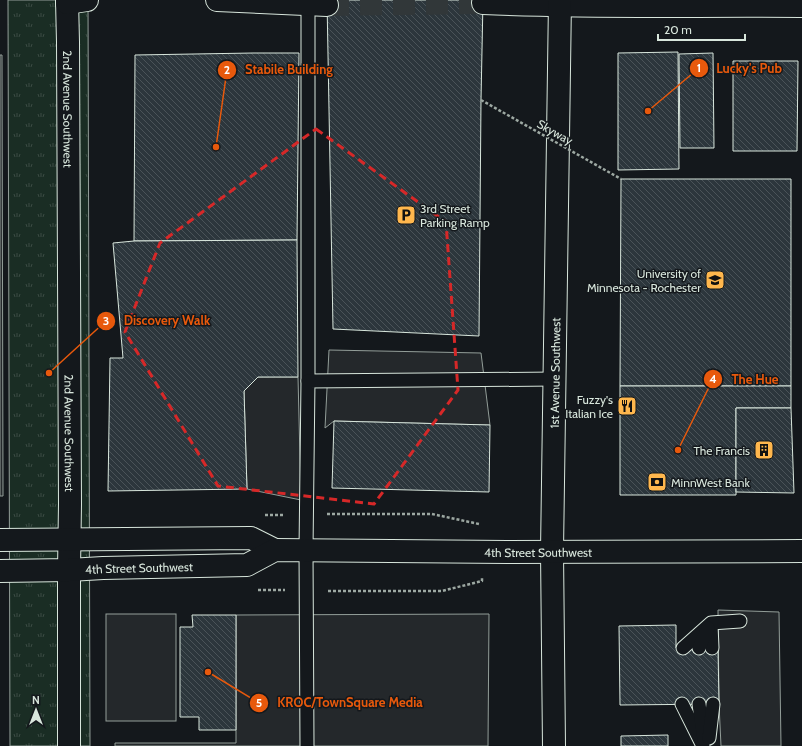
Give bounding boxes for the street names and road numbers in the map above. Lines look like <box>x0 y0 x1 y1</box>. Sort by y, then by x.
street label: 2nd Avenue Southwest <box>61 50 76 168</box>
street label: Skyway <box>534 116 576 148</box>
street label: 1st Avenue Southwest <box>546 318 563 428</box>
street label: 2nd Avenue Southwest <box>62 374 77 492</box>
street label: 4th Street Southwest <box>484 544 592 560</box>
street label: 4th Street Southwest <box>85 559 193 577</box>

